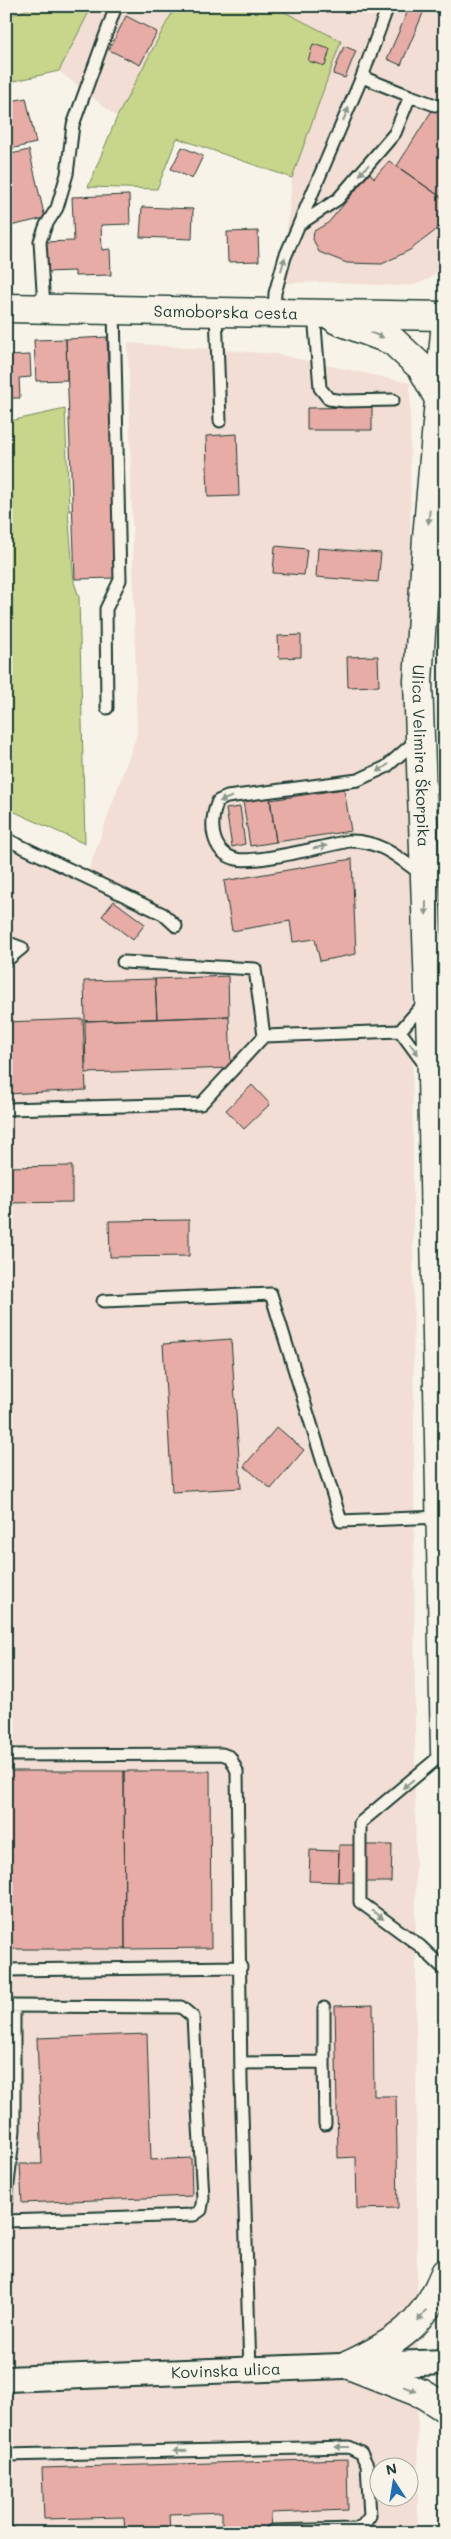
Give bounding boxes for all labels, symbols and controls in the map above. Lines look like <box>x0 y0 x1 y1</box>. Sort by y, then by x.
one-way arrow <box>343 107 351 121</box>
one-way arrow <box>358 163 370 175</box>
one-way arrow <box>279 256 287 271</box>
street label: Samoborska cesta <box>154 300 298 323</box>
one-way arrow <box>369 332 384 339</box>
one-way arrow <box>425 509 433 525</box>
street label: Ulica Velimira Škorpika <box>408 664 435 847</box>
one-way arrow <box>376 763 390 773</box>
one-way arrow <box>218 795 233 803</box>
one-way arrow <box>312 842 328 850</box>
one-way arrow <box>422 900 430 916</box>
one-way arrow <box>409 1042 419 1056</box>
one-way arrow <box>402 1778 415 1789</box>
one-way arrow <box>371 1910 385 1920</box>
one-way arrow <box>416 2309 427 2322</box>
street label: Kovinska ulica <box>170 2357 281 2383</box>
one-way arrow <box>403 2385 418 2393</box>
one-way arrow <box>334 2443 350 2451</box>
one-way arrow <box>172 2447 188 2455</box>
north arrow <box>368 2456 418 2506</box>
text: N <box>384 2458 398 2479</box>

